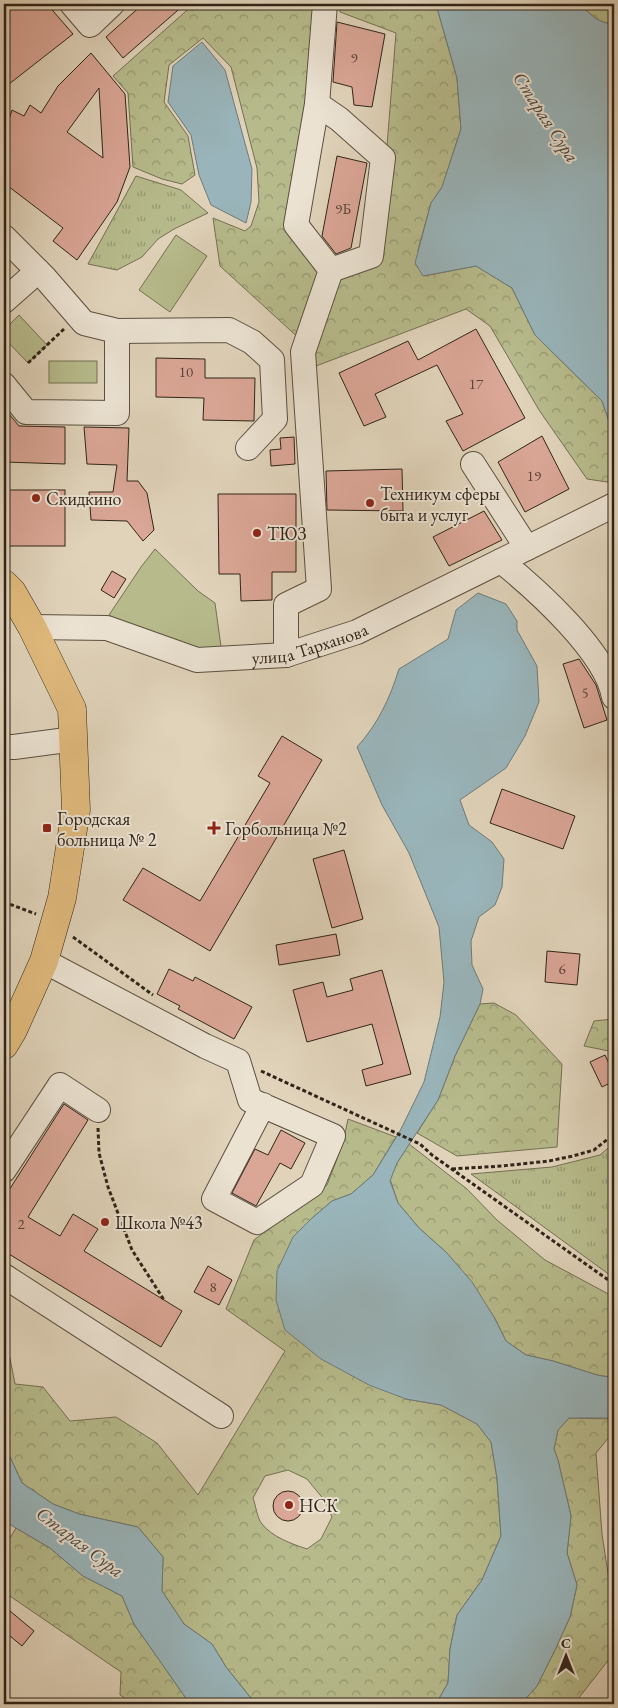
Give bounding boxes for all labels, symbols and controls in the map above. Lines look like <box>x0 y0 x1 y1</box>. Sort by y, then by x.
house number: 9 <box>350 48 358 67</box>
water label: Старая Сура <box>507 67 585 167</box>
house number: 9Б <box>335 199 351 218</box>
house number: 10 <box>179 362 193 381</box>
house number: 17 <box>469 374 484 393</box>
house number: 19 <box>527 466 541 485</box>
place label: Техникум сферы быта и услуг <box>380 482 500 526</box>
place label: Скидкино <box>46 487 122 510</box>
marker: Скидкино <box>30 492 42 504</box>
marker: Техникум сферы быта и услуг <box>364 497 376 509</box>
place label: ТЮЗ <box>267 522 307 545</box>
marker: ТЮЗ <box>251 527 263 539</box>
street label: улица Тарханова <box>251 617 372 668</box>
house number: 5 <box>581 683 589 702</box>
place label: Городская больница № 2 <box>57 807 157 851</box>
place label: Горбольница №2 <box>225 817 347 840</box>
marker: Горбольница №2 <box>207 821 221 835</box>
marker: Городская больница № 2 <box>41 822 53 834</box>
house number: 6 <box>558 959 566 978</box>
place label: Школа №43 <box>115 1211 203 1234</box>
house number: 2 <box>17 1214 25 1233</box>
marker: Школа №43 <box>99 1216 111 1228</box>
house number: 8 <box>209 1277 217 1296</box>
place label: НСК <box>299 1494 338 1517</box>
marker: НСК <box>283 1499 295 1511</box>
water label: Старая Сура <box>31 1501 129 1583</box>
north arrow <box>540 1630 590 1680</box>
text: С <box>561 1634 571 1652</box>

